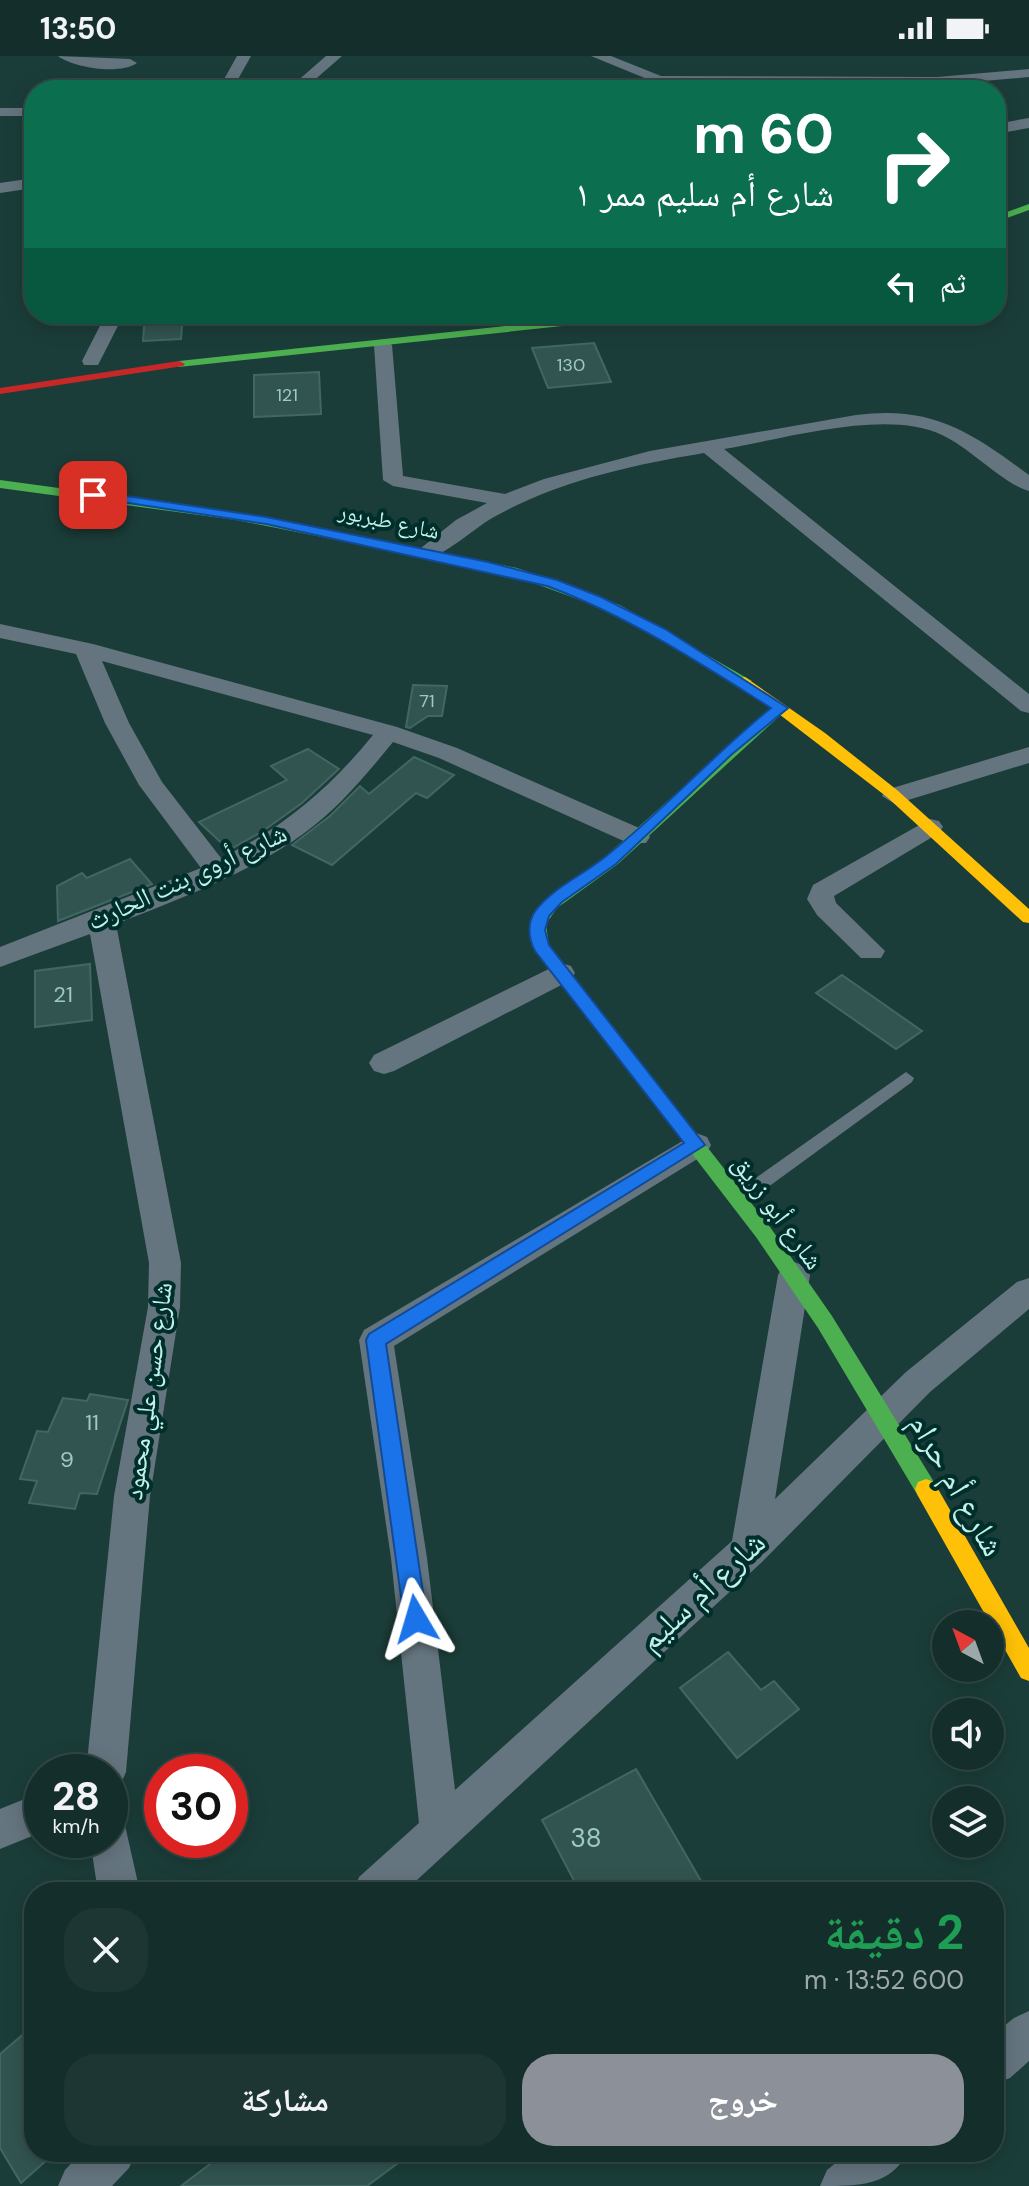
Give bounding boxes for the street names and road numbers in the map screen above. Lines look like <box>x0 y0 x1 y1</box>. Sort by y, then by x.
street label: شارع طبربور <box>335 496 442 546</box>
street label: شارع أروى بنت الحارث <box>82 816 292 938</box>
street label: شارع أبو زريق <box>725 1148 831 1276</box>
street label: شارع حسن علي محمود <box>116 1280 184 1502</box>
street label: شارع أم حرام <box>899 1406 1015 1564</box>
street label: شارع أم سليم <box>630 1522 774 1660</box>

